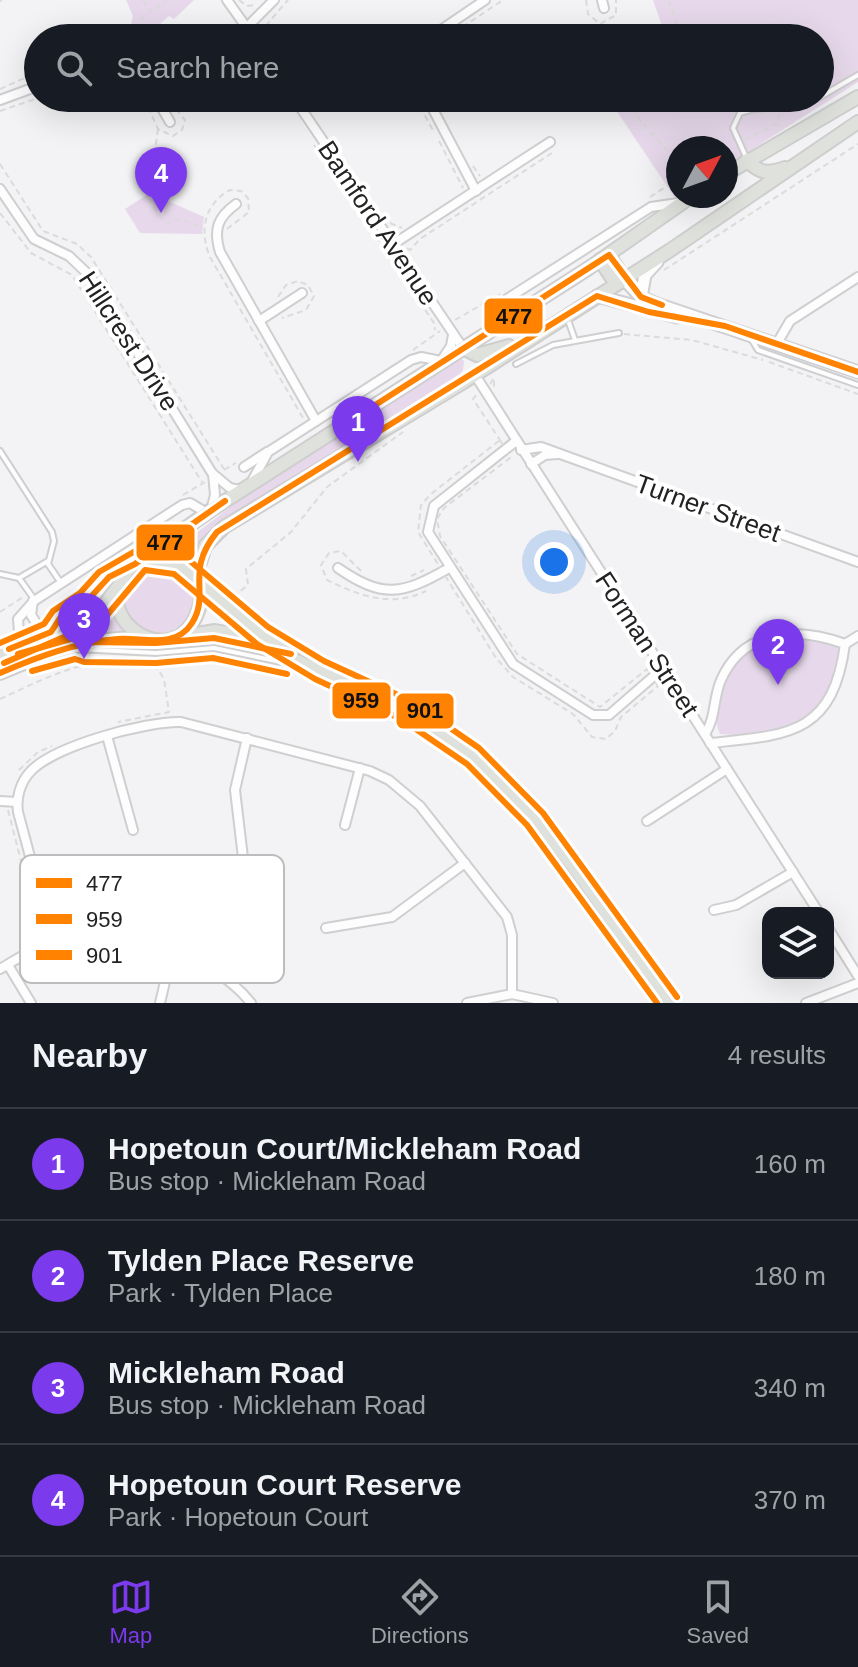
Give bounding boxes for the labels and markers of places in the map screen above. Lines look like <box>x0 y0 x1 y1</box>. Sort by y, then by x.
pin: 4 <box>135 147 187 213</box>
pin: 1 <box>332 396 384 462</box>
pin: 3 <box>58 593 110 659</box>
pin: 2 <box>752 619 804 685</box>

